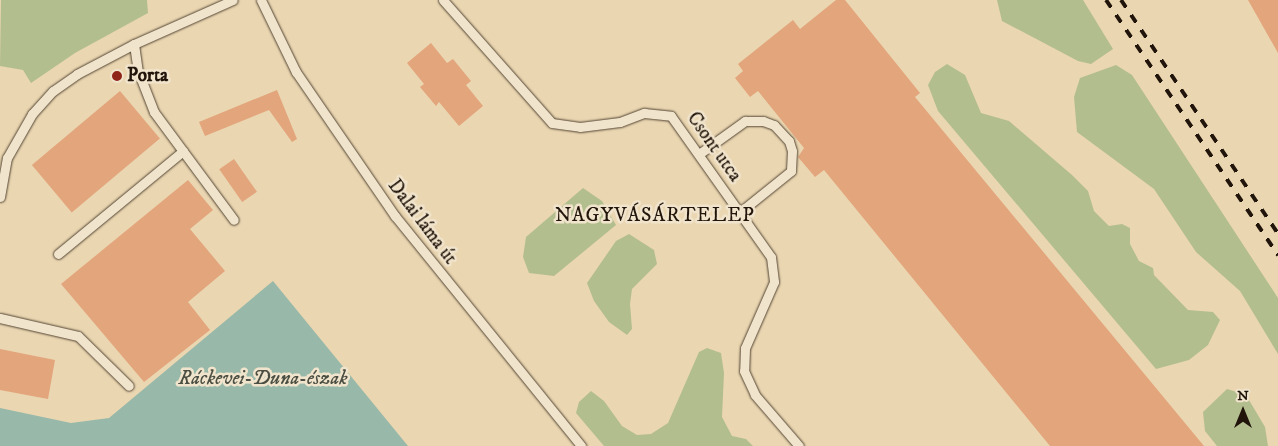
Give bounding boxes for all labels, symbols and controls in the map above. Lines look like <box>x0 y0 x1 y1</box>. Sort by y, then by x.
place label: Porta <box>127 65 168 87</box>
marker: Porta <box>111 70 123 82</box>
street label: Csont utca <box>682 108 746 186</box>
street label: Dalai láma út <box>383 175 461 269</box>
district label: NAGYVÁSÁRTELEP <box>553 203 757 227</box>
water label: Ráckevei-Duna-észak <box>178 366 348 390</box>
north arrow <box>1218 386 1268 436</box>
text: N <box>1237 387 1249 405</box>

